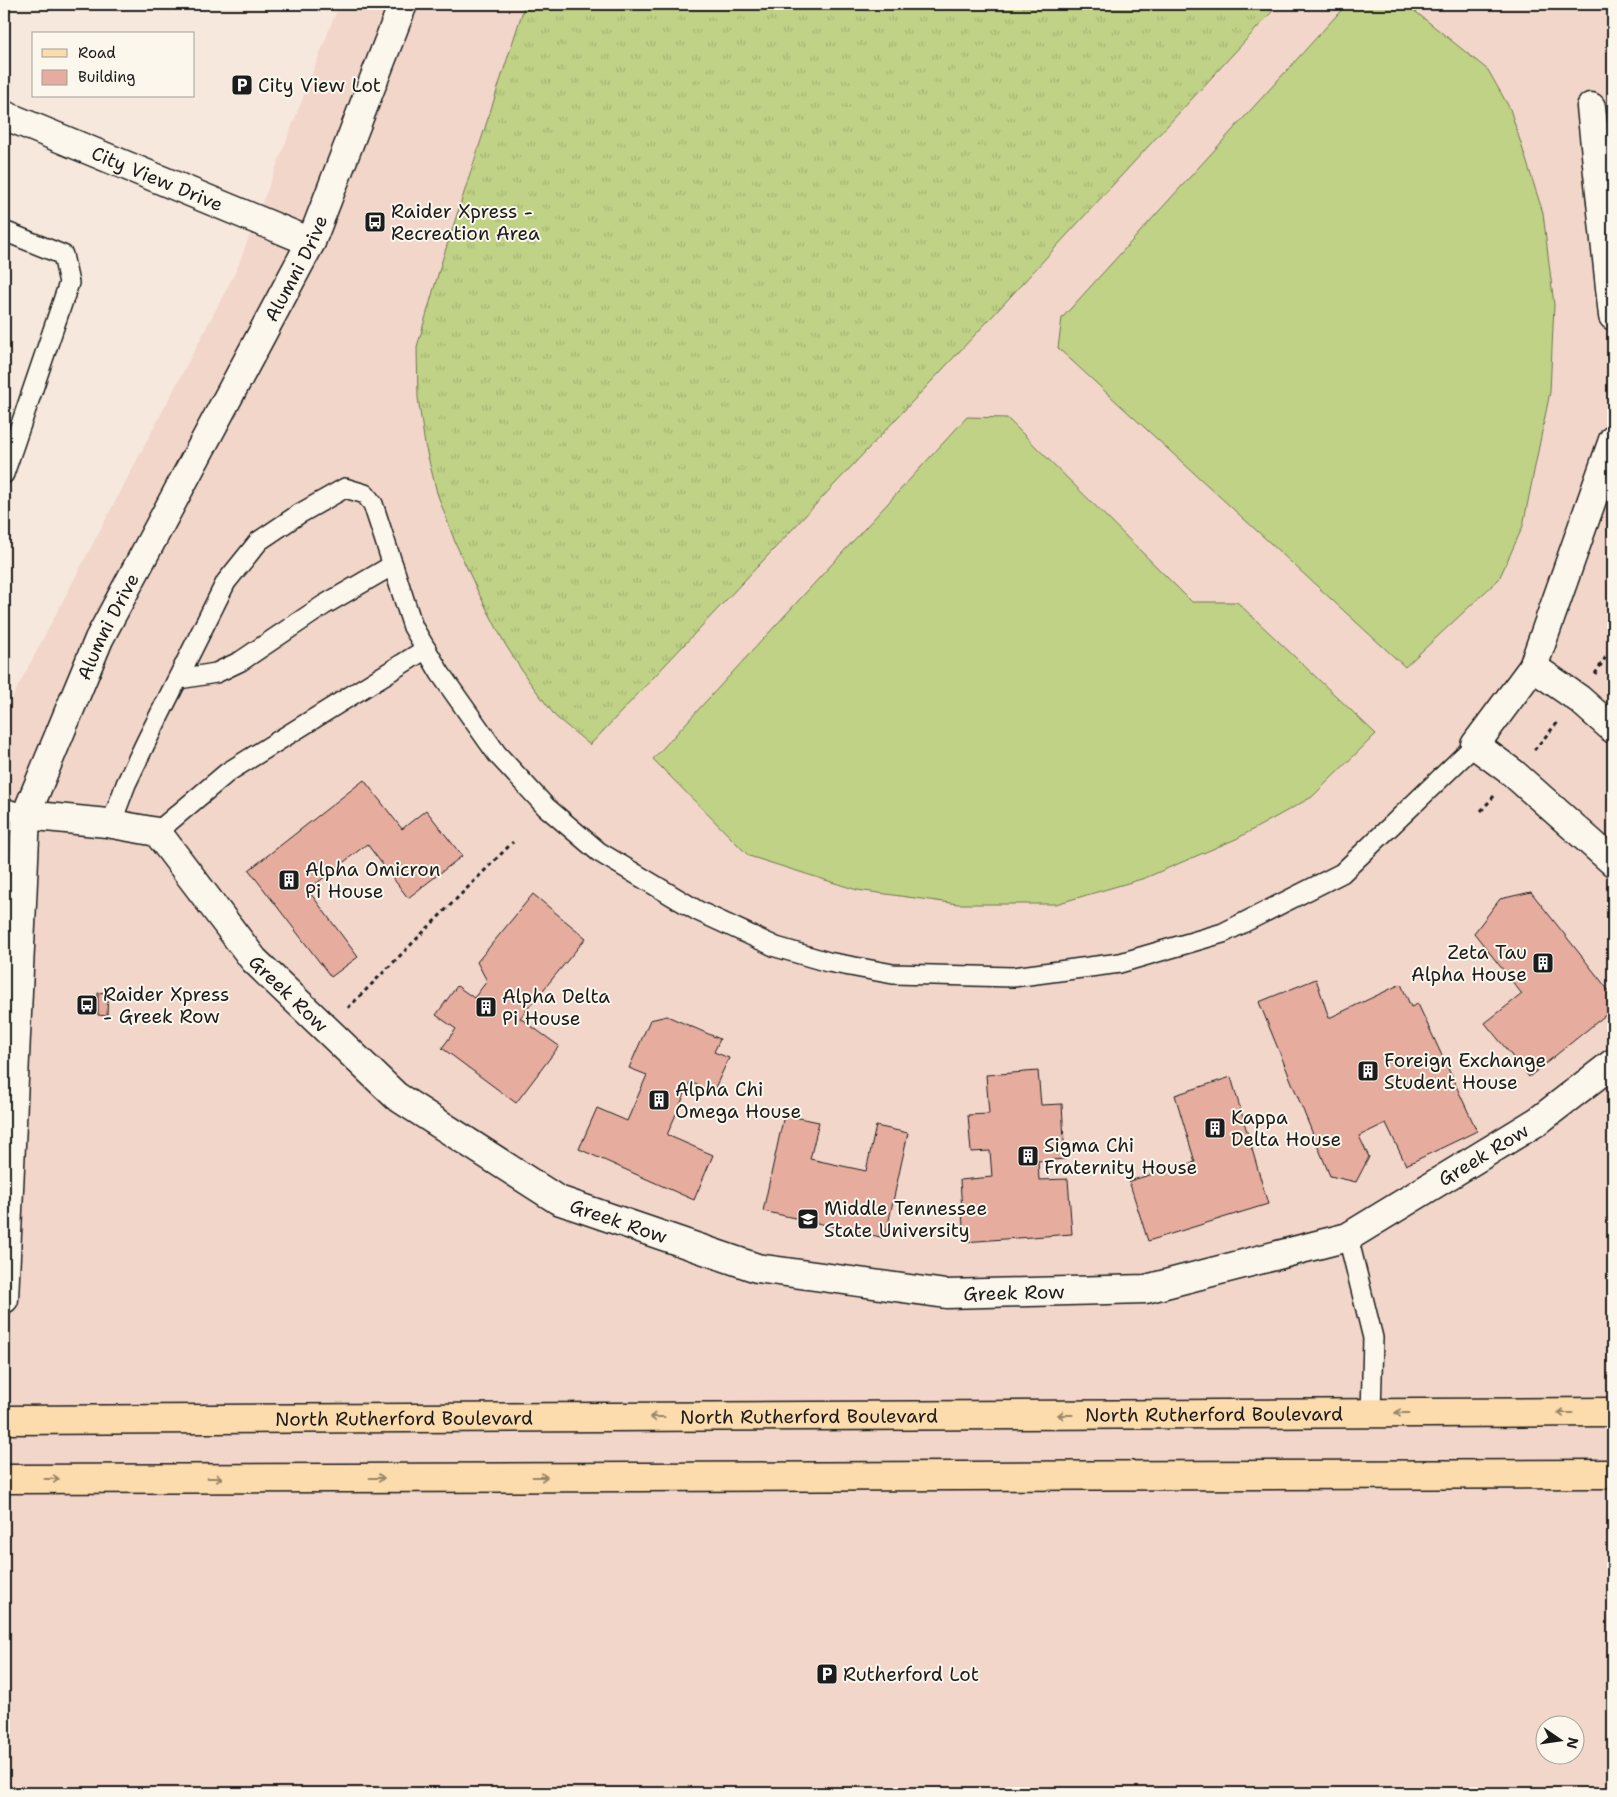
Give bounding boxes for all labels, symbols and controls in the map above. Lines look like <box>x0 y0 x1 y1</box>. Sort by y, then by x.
legend <box>32 32 195 98</box>
text: Road <box>78 43 116 63</box>
text: Building <box>78 67 135 87</box>
parking icon: City View Lot <box>230 73 254 97</box>
place label: City View Lot <box>258 73 381 98</box>
street label: City View Drive <box>88 141 227 217</box>
place label: Raider Xpress - Recreation Area <box>391 199 540 246</box>
bus stop icon: Raider Xpress - Recreation Area <box>363 210 387 234</box>
street label: Alumni Drive <box>259 211 333 326</box>
street label: Alumni Drive <box>71 569 145 684</box>
place label: Alpha Omicron Pi House <box>305 857 440 904</box>
building icon: Alpha Omicron Pi House <box>277 868 301 892</box>
place label: Zeta Tau Alpha House <box>1411 940 1527 987</box>
street label: Greek Row <box>243 950 334 1038</box>
building icon: Zeta Tau Alpha House <box>1531 951 1555 975</box>
place label: Raider Xpress - Greek Row <box>103 982 229 1029</box>
place label: Alpha Delta Pi House <box>502 984 610 1031</box>
bus stop icon: Raider Xpress - Greek Row <box>75 993 99 1017</box>
building icon: Alpha Delta Pi House <box>474 995 498 1019</box>
place label: Foreign Exchange Student House <box>1384 1048 1546 1095</box>
building icon: Foreign Exchange Student House <box>1356 1059 1380 1083</box>
place label: Alpha Chi Omega House <box>675 1077 801 1124</box>
building icon: Alpha Chi Omega House <box>647 1088 671 1112</box>
place label: Kappa Delta House <box>1231 1105 1341 1152</box>
building icon: Kappa Delta House <box>1203 1116 1227 1140</box>
street label: Greek Row <box>1434 1118 1533 1192</box>
place label: Sigma Chi Fraternity House <box>1044 1133 1197 1180</box>
building icon: Sigma Chi Fraternity House <box>1016 1144 1040 1168</box>
street label: Greek Row <box>567 1193 670 1249</box>
place label: Middle Tennessee State University <box>824 1196 987 1243</box>
school or university icon: Middle Tennessee State University <box>796 1207 820 1231</box>
street label: Greek Row <box>963 1279 1065 1307</box>
street label: North Rutherford Boulevard <box>1085 1401 1343 1428</box>
street label: North Rutherford Boulevard <box>680 1403 938 1430</box>
street label: North Rutherford Boulevard <box>275 1405 533 1432</box>
one-way arrow <box>1394 1408 1410 1418</box>
one-way arrow <box>1557 1408 1573 1417</box>
one-way arrow <box>1057 1410 1073 1420</box>
one-way arrow <box>649 1412 666 1422</box>
one-way arrow <box>532 1472 548 1482</box>
one-way arrow <box>206 1473 223 1483</box>
one-way arrow <box>369 1473 385 1483</box>
one-way arrow <box>44 1474 60 1484</box>
parking icon: Rutherford Lot <box>815 1662 839 1686</box>
place label: Rutherford Lot <box>843 1662 979 1687</box>
north arrow <box>1534 1714 1584 1764</box>
text: N <box>1563 1735 1583 1750</box>

